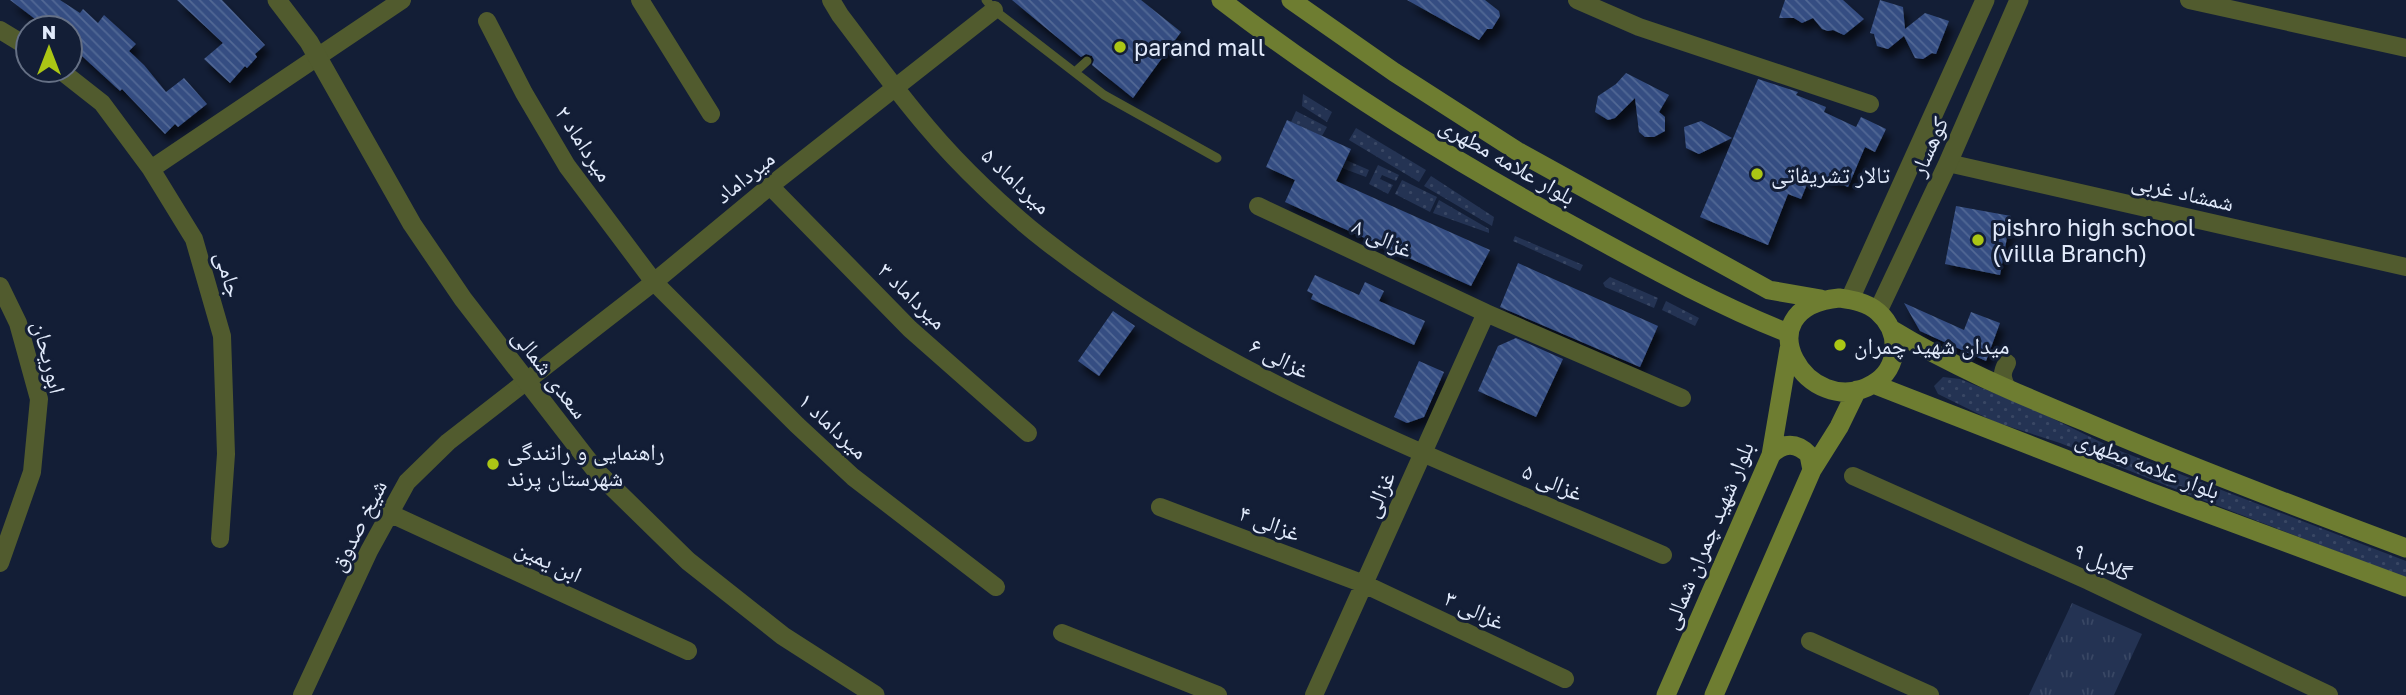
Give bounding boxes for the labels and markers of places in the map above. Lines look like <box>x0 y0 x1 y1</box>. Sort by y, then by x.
place label: parand mall <box>1134 33 1265 61</box>
marker: parand mall <box>1112 39 1128 55</box>
place label: تالار تشریفاتی <box>1771 160 1890 189</box>
marker: تالار تشریفاتی <box>1749 166 1765 182</box>
place label: pishro high school (villla Branch) <box>1992 213 2195 267</box>
marker: pishro high school (villla Branch) <box>1970 232 1986 248</box>
place label: میدان شهید چمران <box>1854 331 2010 360</box>
marker: میدان شهید چمران <box>1832 337 1848 353</box>
place label: راهنمایی و رانندگی شهرستان پرند <box>507 437 665 492</box>
marker: راهنمایی و رانندگی شهرستان پرند <box>485 456 501 472</box>

